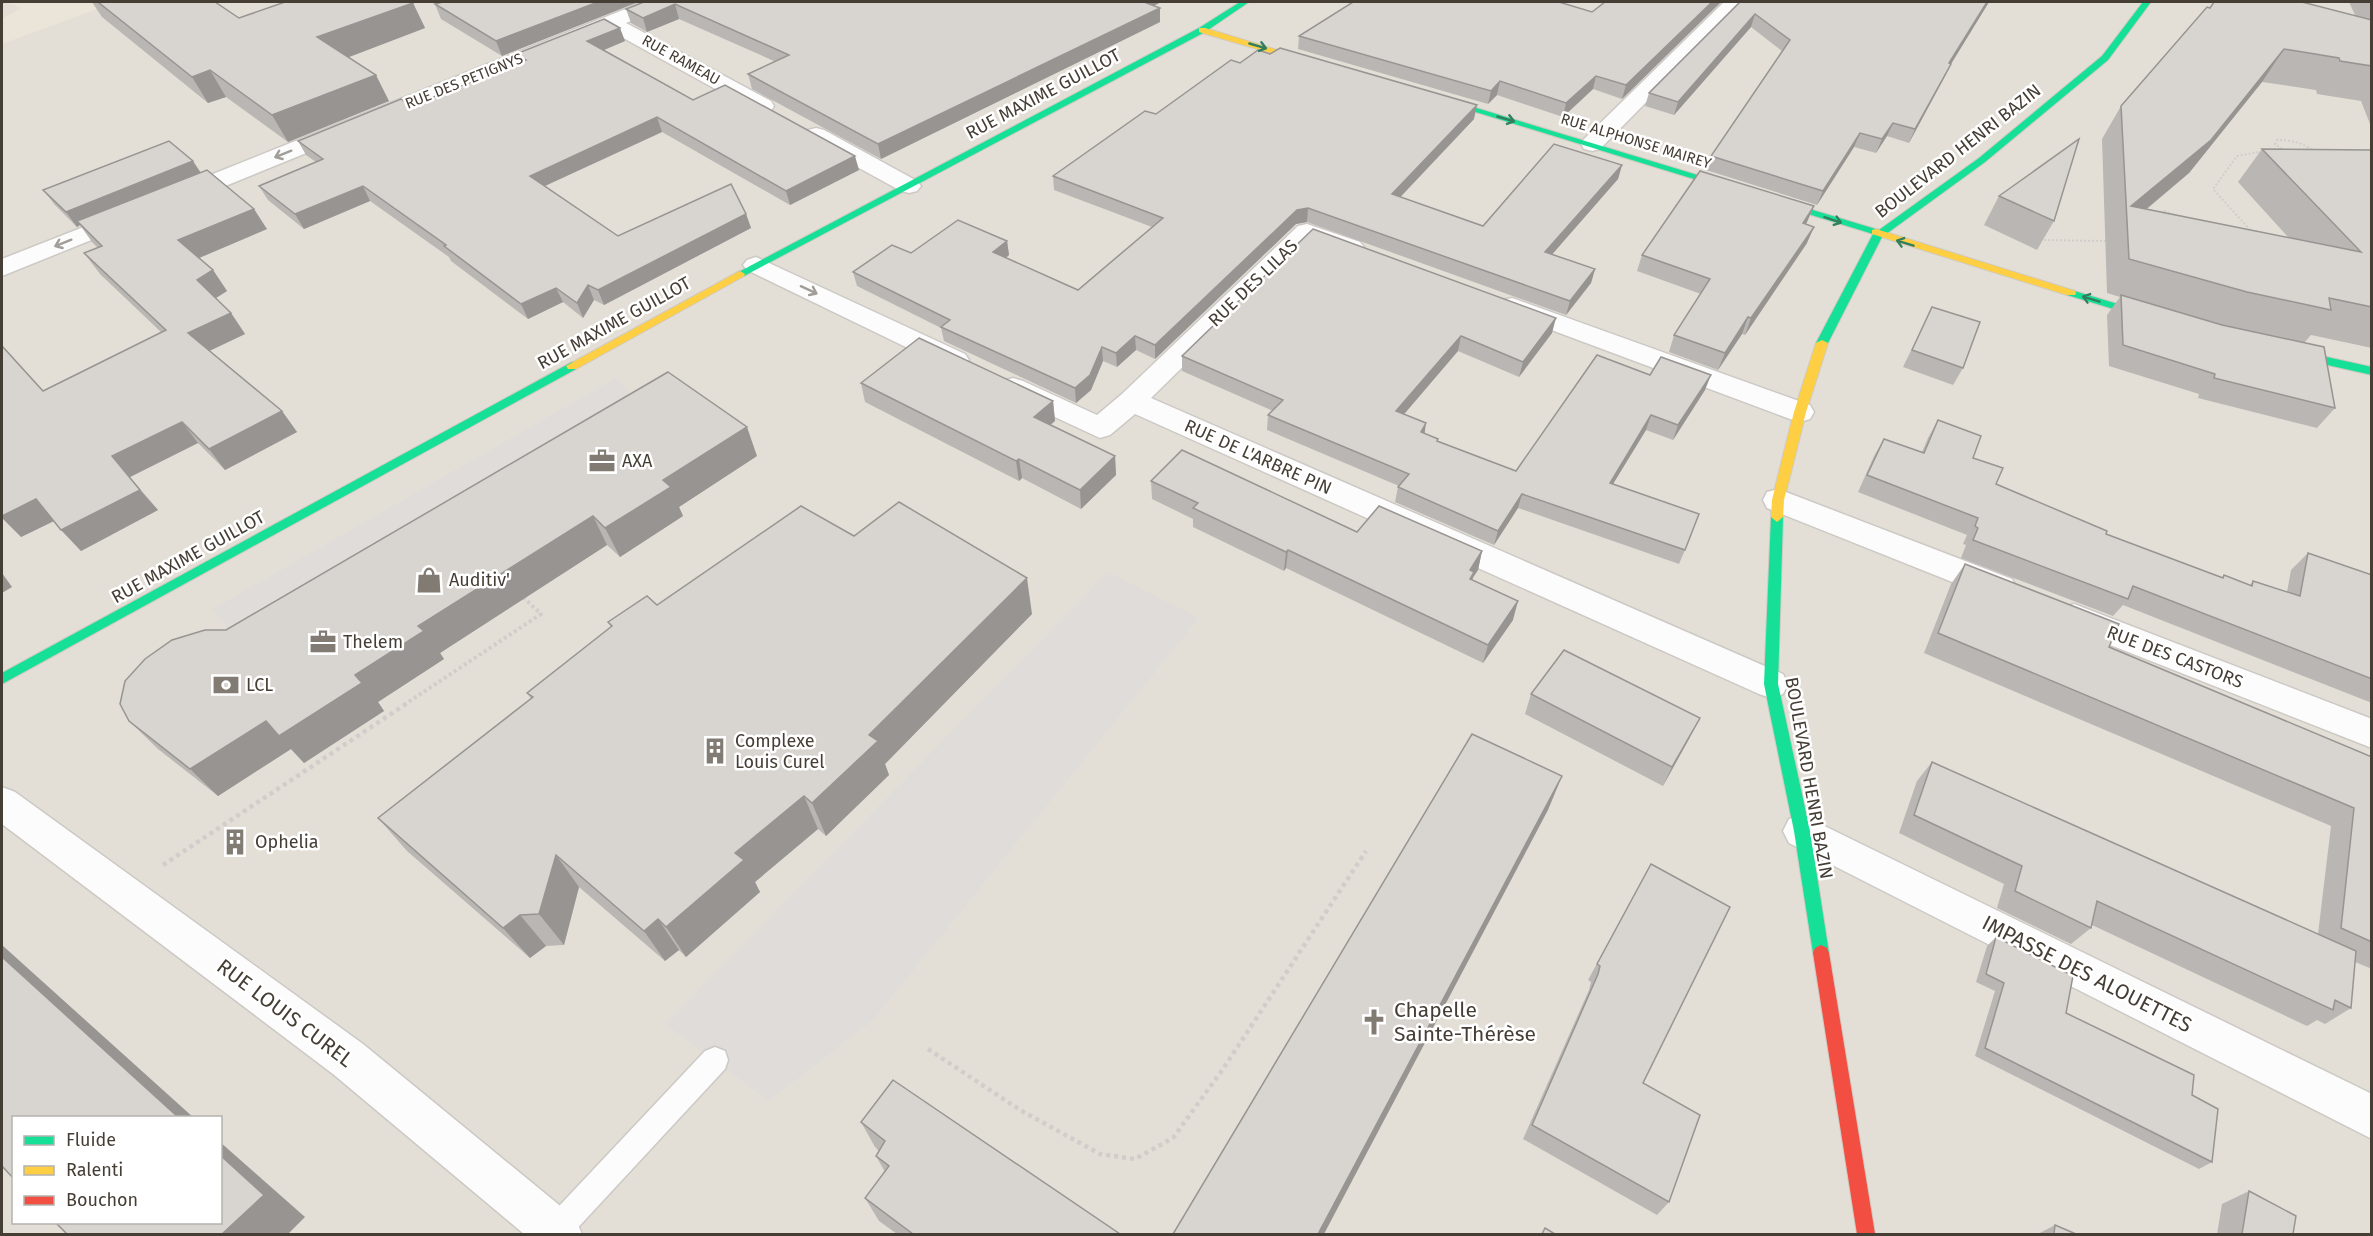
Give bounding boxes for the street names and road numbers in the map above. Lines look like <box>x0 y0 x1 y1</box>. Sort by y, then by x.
street label: RUE RAMEAU <box>639 31 723 89</box>
street label: RUE MAXIME GUILLOT <box>962 44 1125 144</box>
street label: RUE DES PETIGNYS <box>403 49 525 113</box>
street label: BOULEVARD HENRI BAZIN <box>1871 79 2045 223</box>
street label: RUE ALPHONSE MAIREY <box>1558 109 1714 173</box>
street label: RUE DES LILAS <box>1204 235 1303 331</box>
street label: RUE MAXIME GUILLOT <box>534 271 695 374</box>
street label: RUE DE L'ARBRE PIN <box>1181 415 1335 499</box>
street label: RUE MAXIME GUILLOT <box>108 505 269 608</box>
street label: RUE DES CASTORS <box>2104 621 2246 693</box>
street label: BOULEVARD HENRI BAZIN <box>1780 675 1838 881</box>
street label: IMPASSE DES ALOUETTES <box>1978 910 2196 1038</box>
street label: RUE LOUIS CUREL <box>212 953 359 1073</box>

